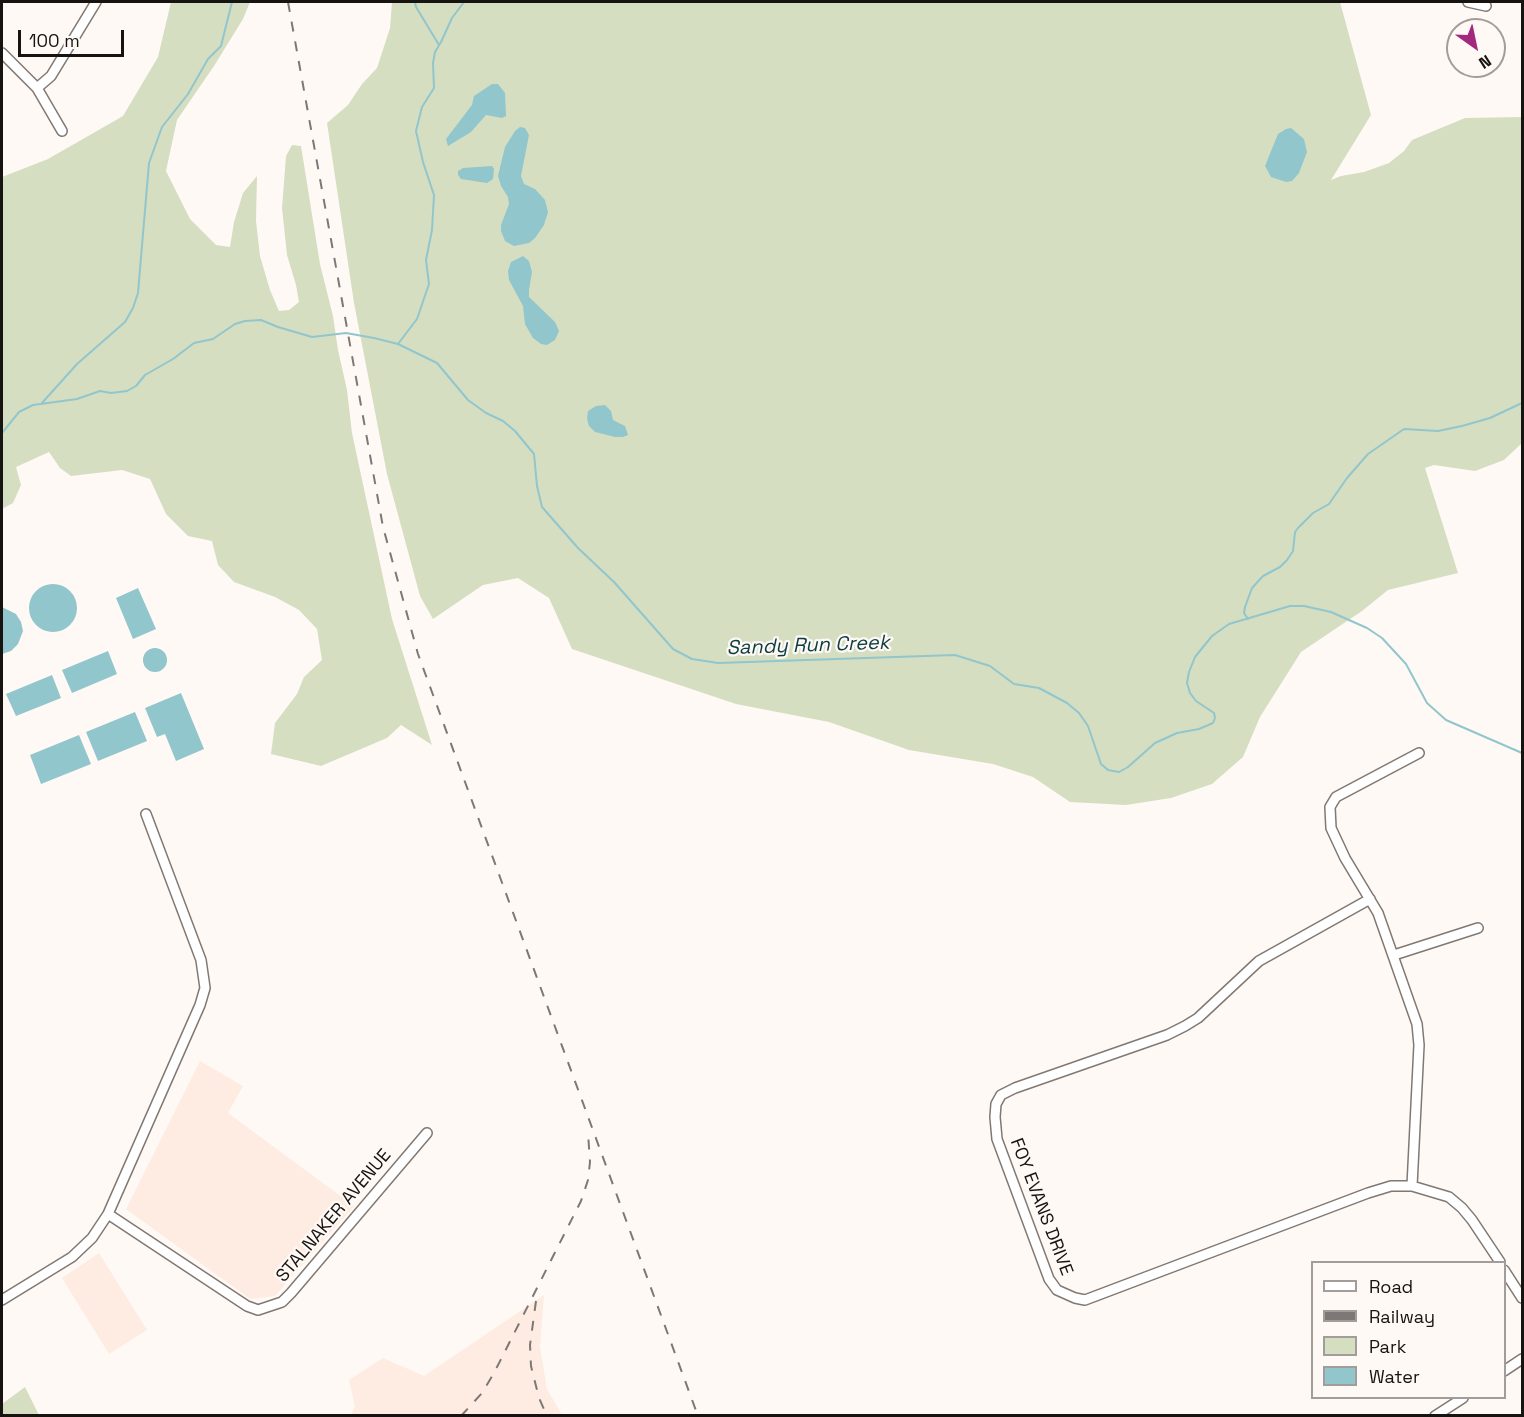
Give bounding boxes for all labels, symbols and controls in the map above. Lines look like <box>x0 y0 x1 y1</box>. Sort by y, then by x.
scale bar <box>21 18 128 56</box>
north arrow <box>1446 18 1506 78</box>
text: 100 m <box>29 29 80 52</box>
text: N <box>1475 50 1495 74</box>
water label: Sandy Run Creek <box>726 631 890 661</box>
street label: FOY EVANS DRIVE <box>1005 1135 1077 1279</box>
street label: STALNAKER AVENUE <box>272 1145 396 1287</box>
legend <box>1311 1261 1506 1399</box>
text: Road <box>1369 1275 1413 1298</box>
text: Railway <box>1369 1305 1435 1328</box>
text: Park <box>1369 1335 1406 1358</box>
text: Water <box>1369 1365 1420 1388</box>

